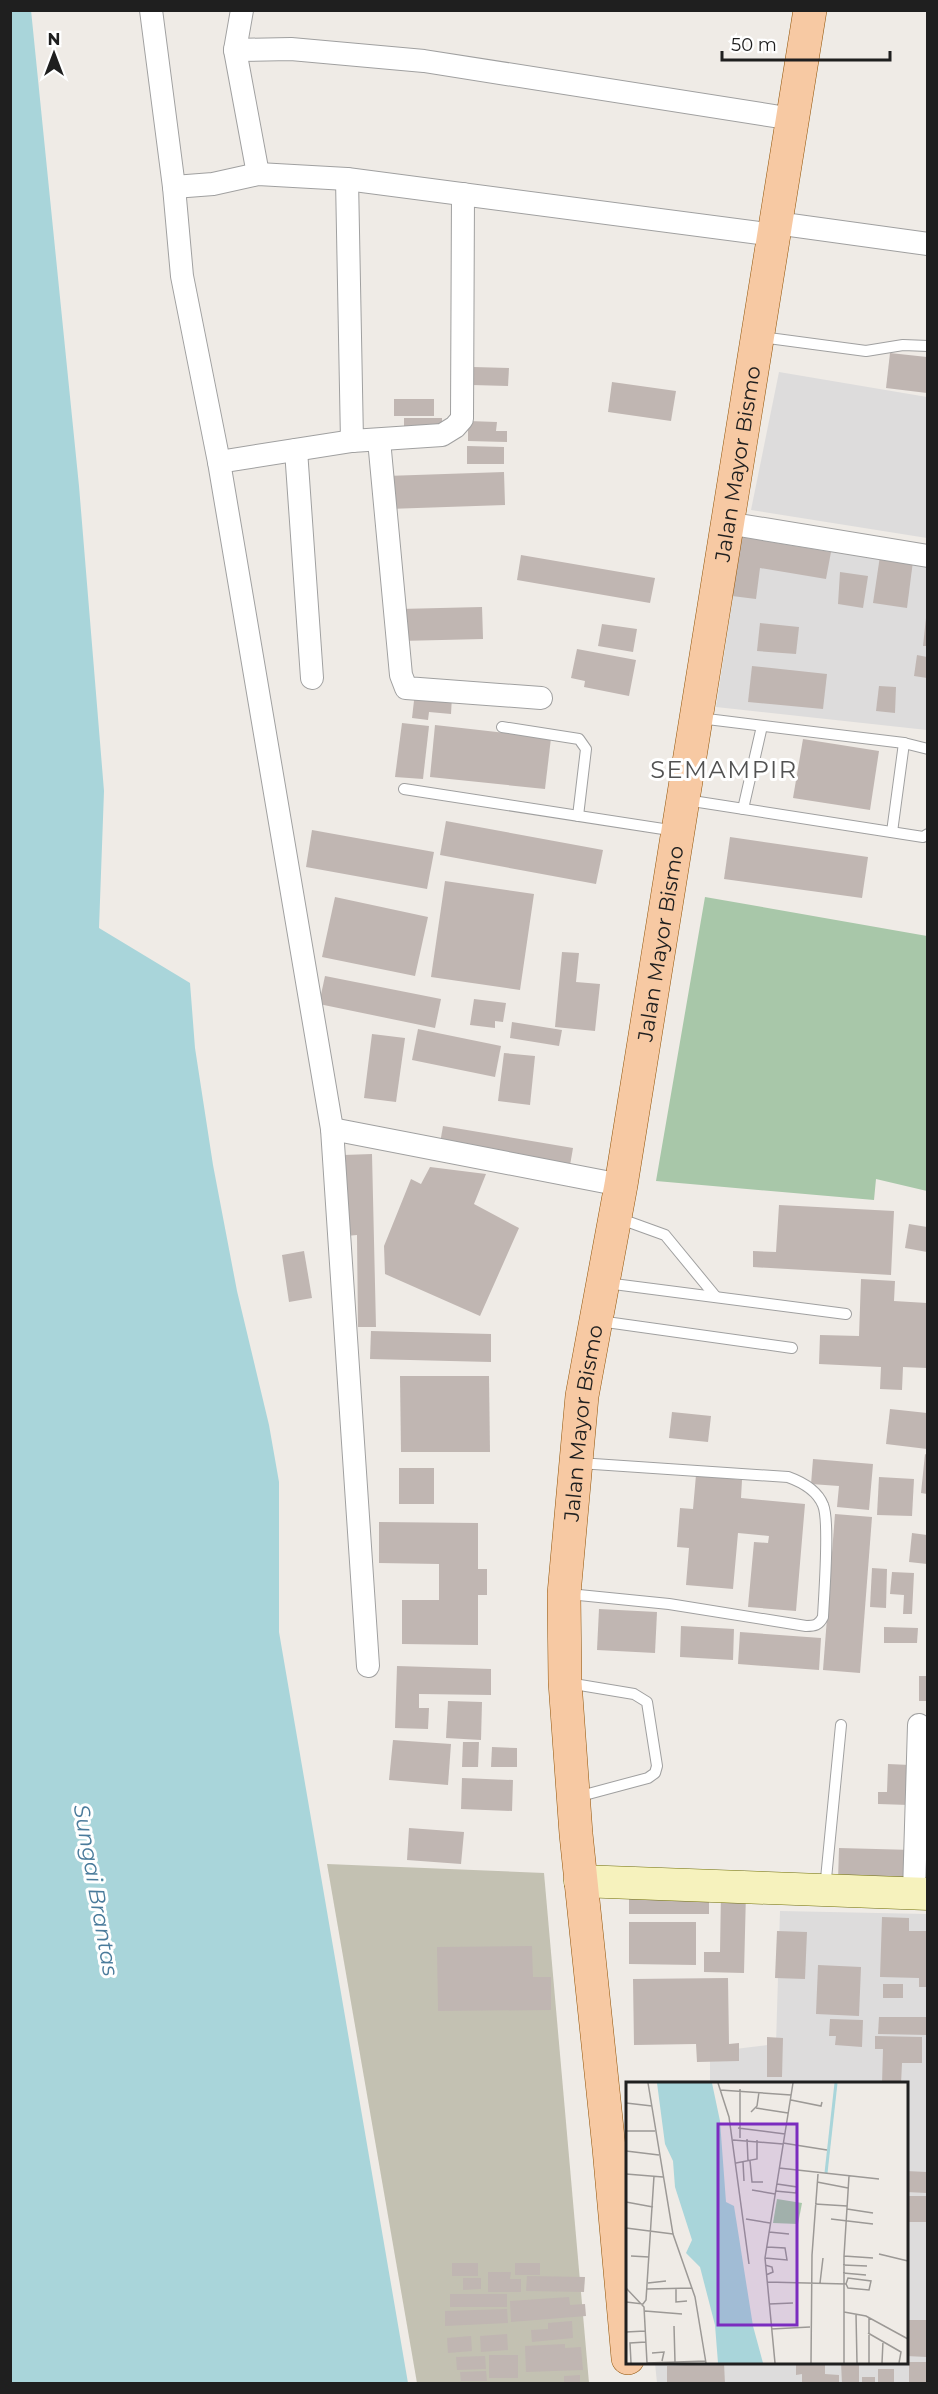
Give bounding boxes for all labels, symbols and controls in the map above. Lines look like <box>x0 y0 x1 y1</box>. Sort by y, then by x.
north arrow <box>24 24 84 84</box>
scale bar <box>722 24 890 62</box>
text: N <box>48 30 60 49</box>
text: 50 m <box>731 34 777 56</box>
street label: Jalan Mayor Bismo <box>709 364 765 564</box>
district label: SEMAMPIR <box>650 755 798 784</box>
street label: Jalan Mayor Bismo <box>632 844 688 1044</box>
street label: Jalan Mayor Bismo <box>558 1323 607 1523</box>
water label: Sungai Brantas <box>68 1802 124 1978</box>
inset map <box>626 2082 908 2364</box>

